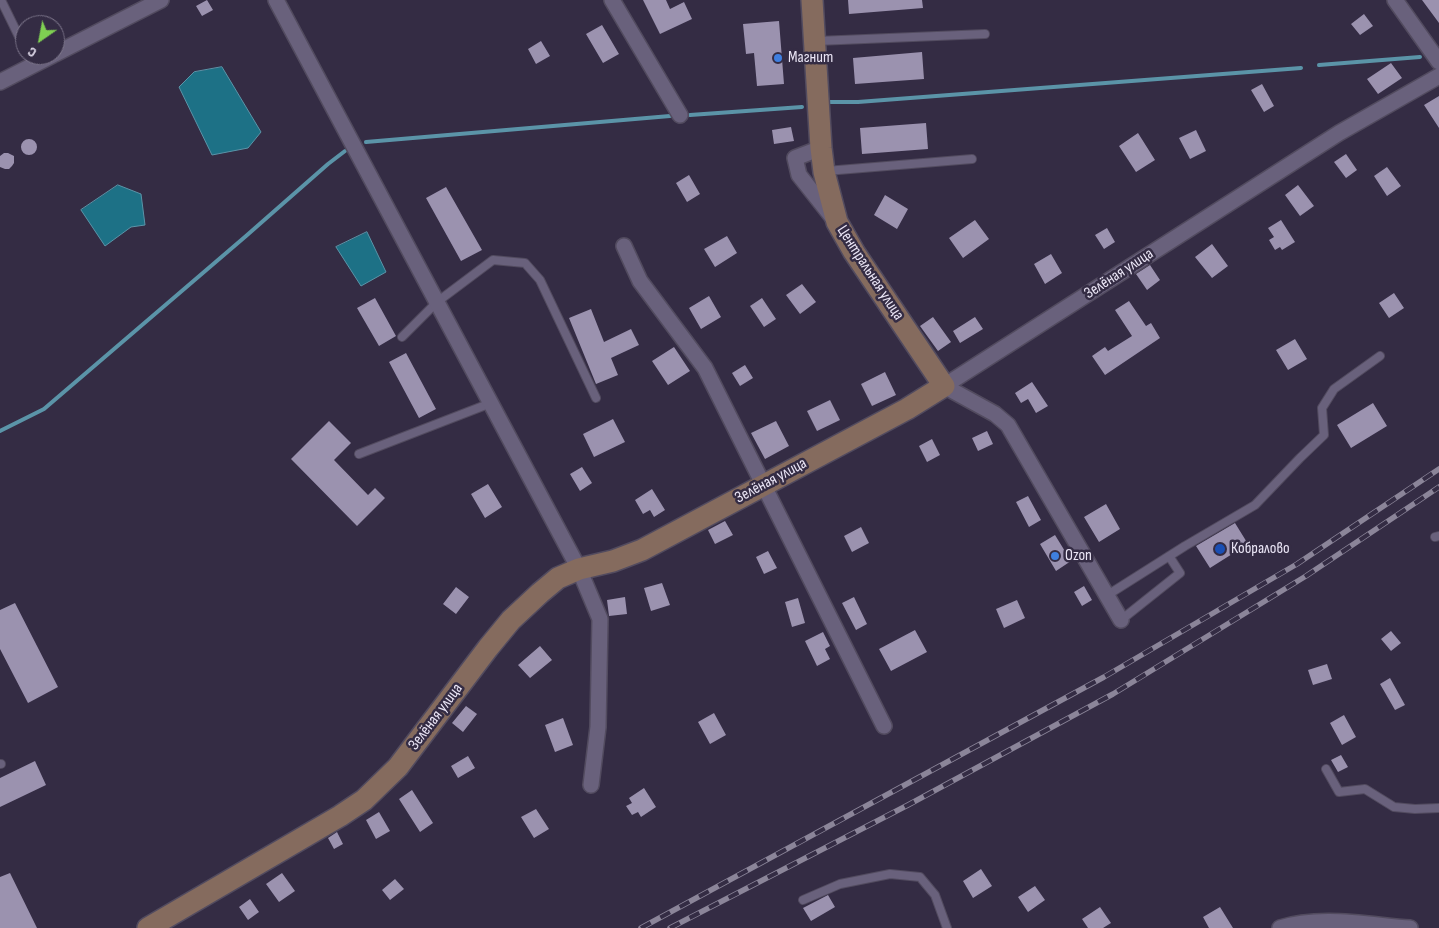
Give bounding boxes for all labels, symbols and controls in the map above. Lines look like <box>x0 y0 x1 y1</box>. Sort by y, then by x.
north arrow <box>15 15 65 65</box>
text: С <box>24 43 40 61</box>
place label: Магнит <box>788 48 833 68</box>
marker: Магнит <box>772 52 784 64</box>
street label: Центральная улица <box>832 222 908 324</box>
street label: Зелёная улица <box>1081 245 1157 303</box>
street label: Зелёная улица <box>732 454 810 508</box>
place label: Кобралово <box>1231 539 1290 559</box>
marker: Кобралово <box>1213 542 1227 556</box>
place label: Ozon <box>1065 546 1092 566</box>
marker: Ozon <box>1049 550 1061 562</box>
street label: Зелёная улица <box>405 680 467 754</box>

